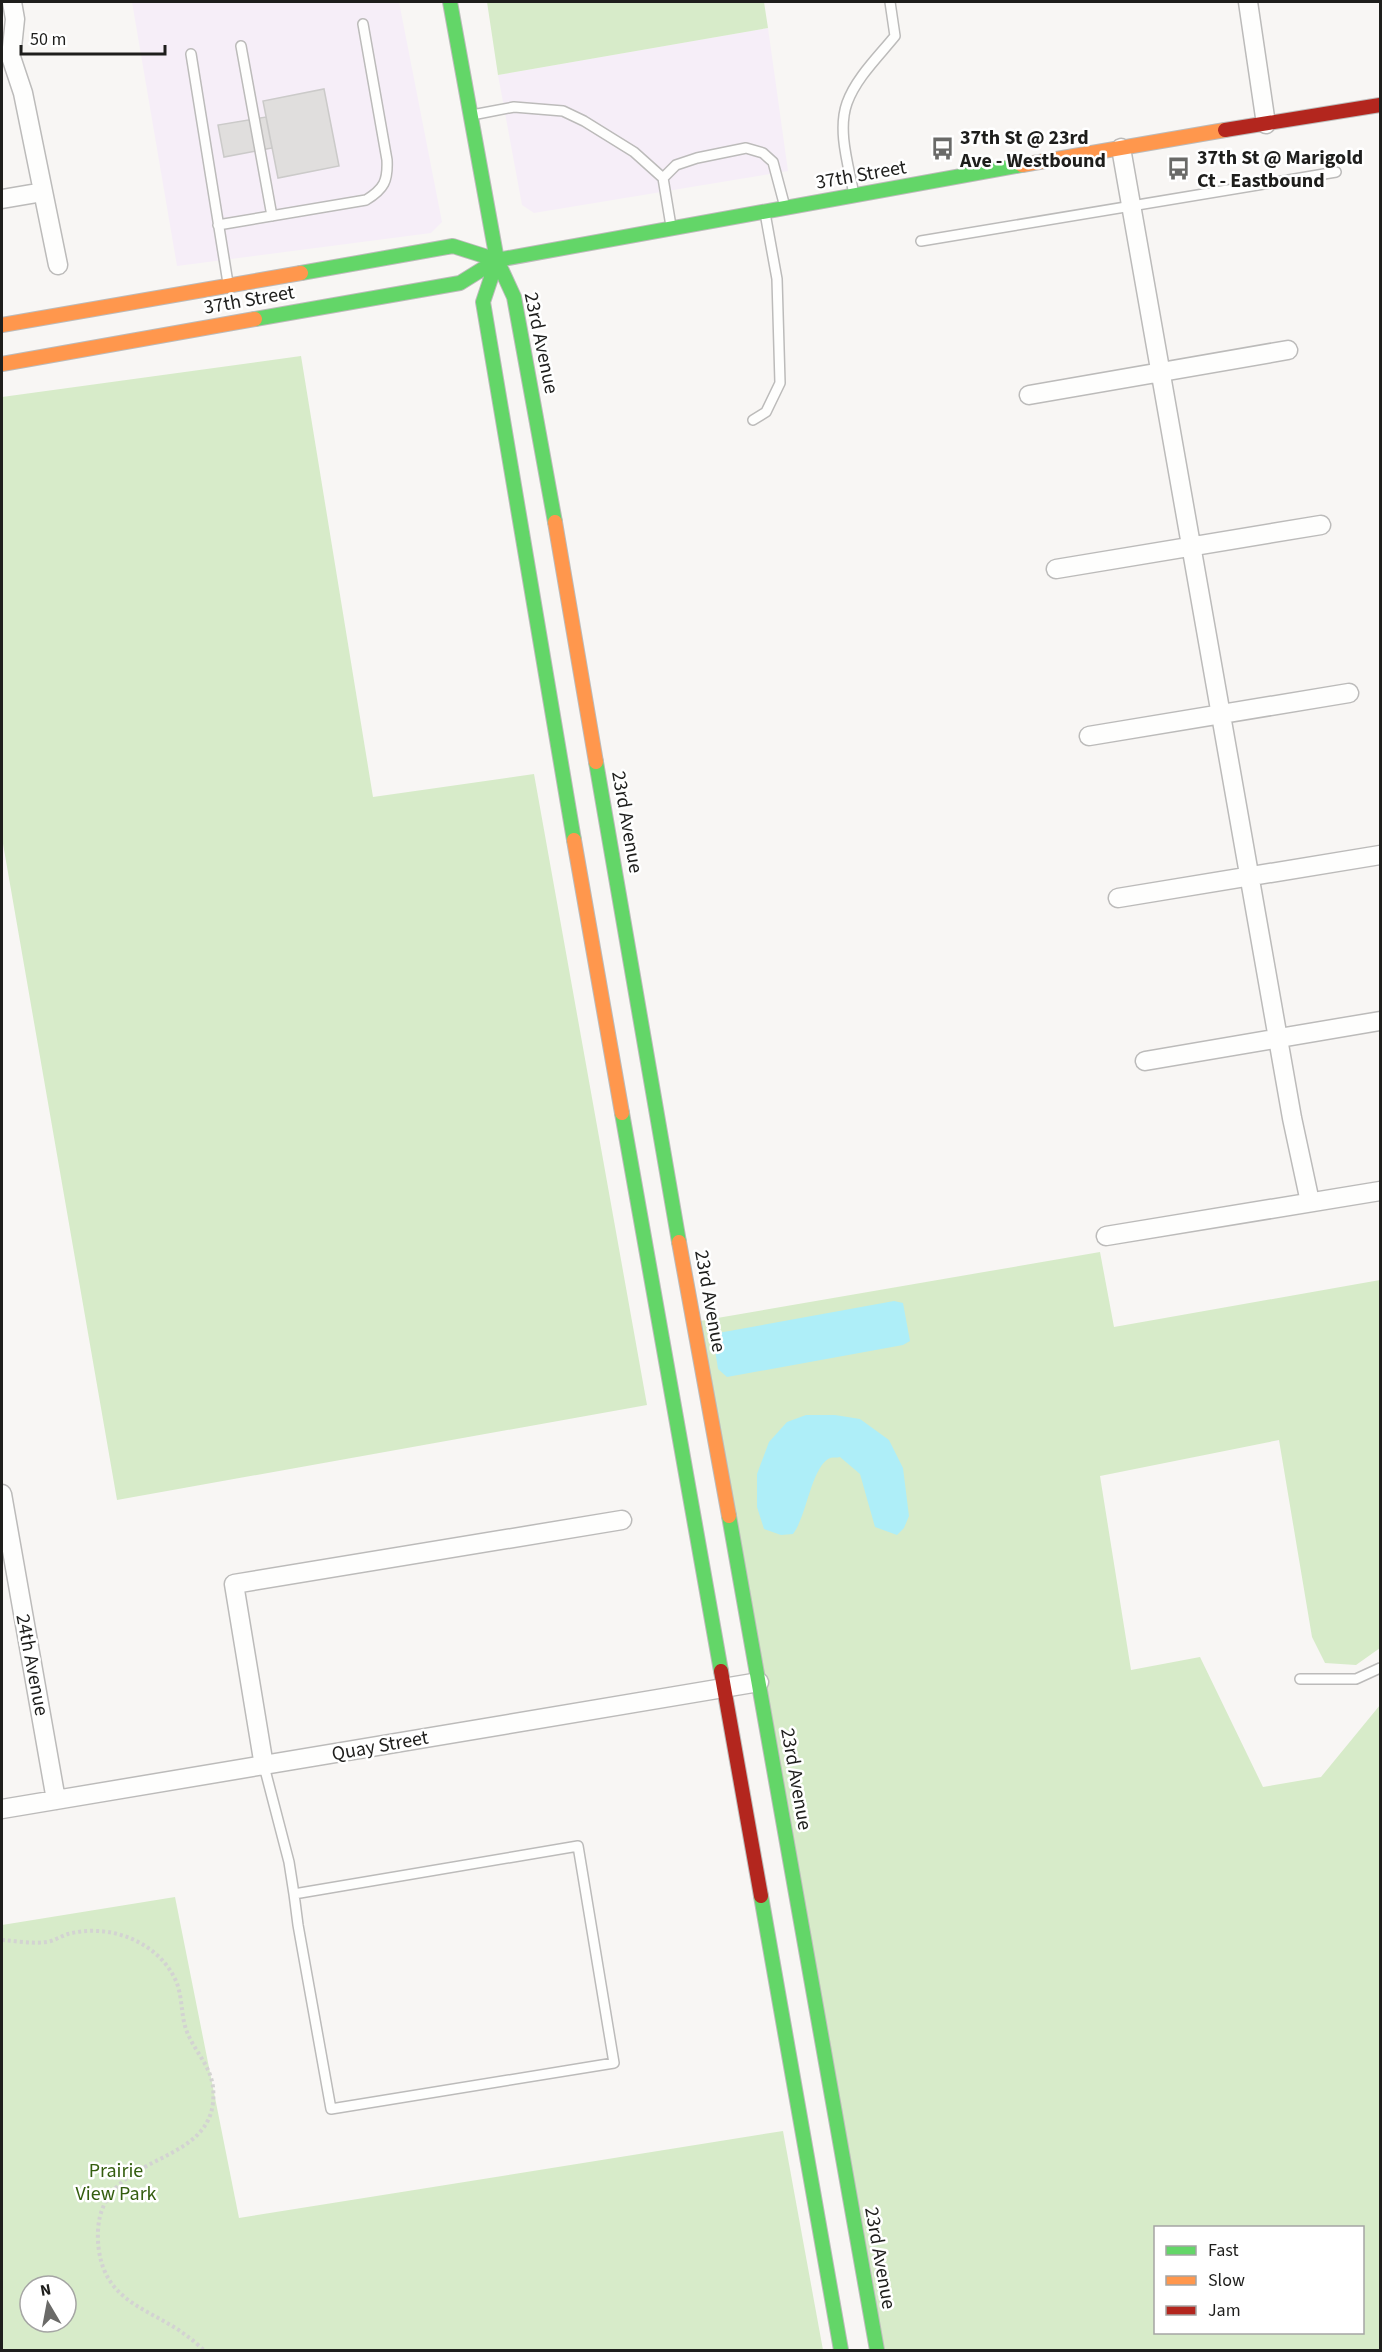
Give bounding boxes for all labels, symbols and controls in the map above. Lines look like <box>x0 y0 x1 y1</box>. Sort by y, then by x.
scale bar <box>21 18 165 56</box>
text: 50 m <box>30 27 66 52</box>
place label: 37th St @ 23rd Ave - Westbound <box>959 124 1106 175</box>
bus stop icon: 37th St @ 23rd Ave - Westbound <box>929 136 955 162</box>
place label: 37th St @ Marigold Ct - Eastbound <box>1197 144 1363 195</box>
street label: 37th Street <box>813 153 909 197</box>
bus stop icon: 37th St @ Marigold Ct - Eastbound <box>1166 156 1192 182</box>
street label: 37th Street <box>201 278 297 322</box>
street label: 23rd Avenue <box>517 290 565 397</box>
street label: 23rd Avenue <box>604 769 650 875</box>
street label: 23rd Avenue <box>687 1248 733 1354</box>
street label: 24th Avenue <box>8 1612 56 1718</box>
street label: Quay Street <box>329 1724 431 1768</box>
street label: 23rd Avenue <box>773 1726 819 1832</box>
park label: Prairie View Park <box>75 2157 157 2208</box>
street label: 23rd Avenue <box>857 2205 903 2311</box>
legend <box>1154 2226 1364 2334</box>
text: Fast <box>1208 2238 1239 2263</box>
text: Slow <box>1208 2268 1245 2293</box>
north arrow <box>18 2274 78 2334</box>
text: N <box>38 2278 53 2302</box>
text: Jam <box>1208 2298 1241 2323</box>

